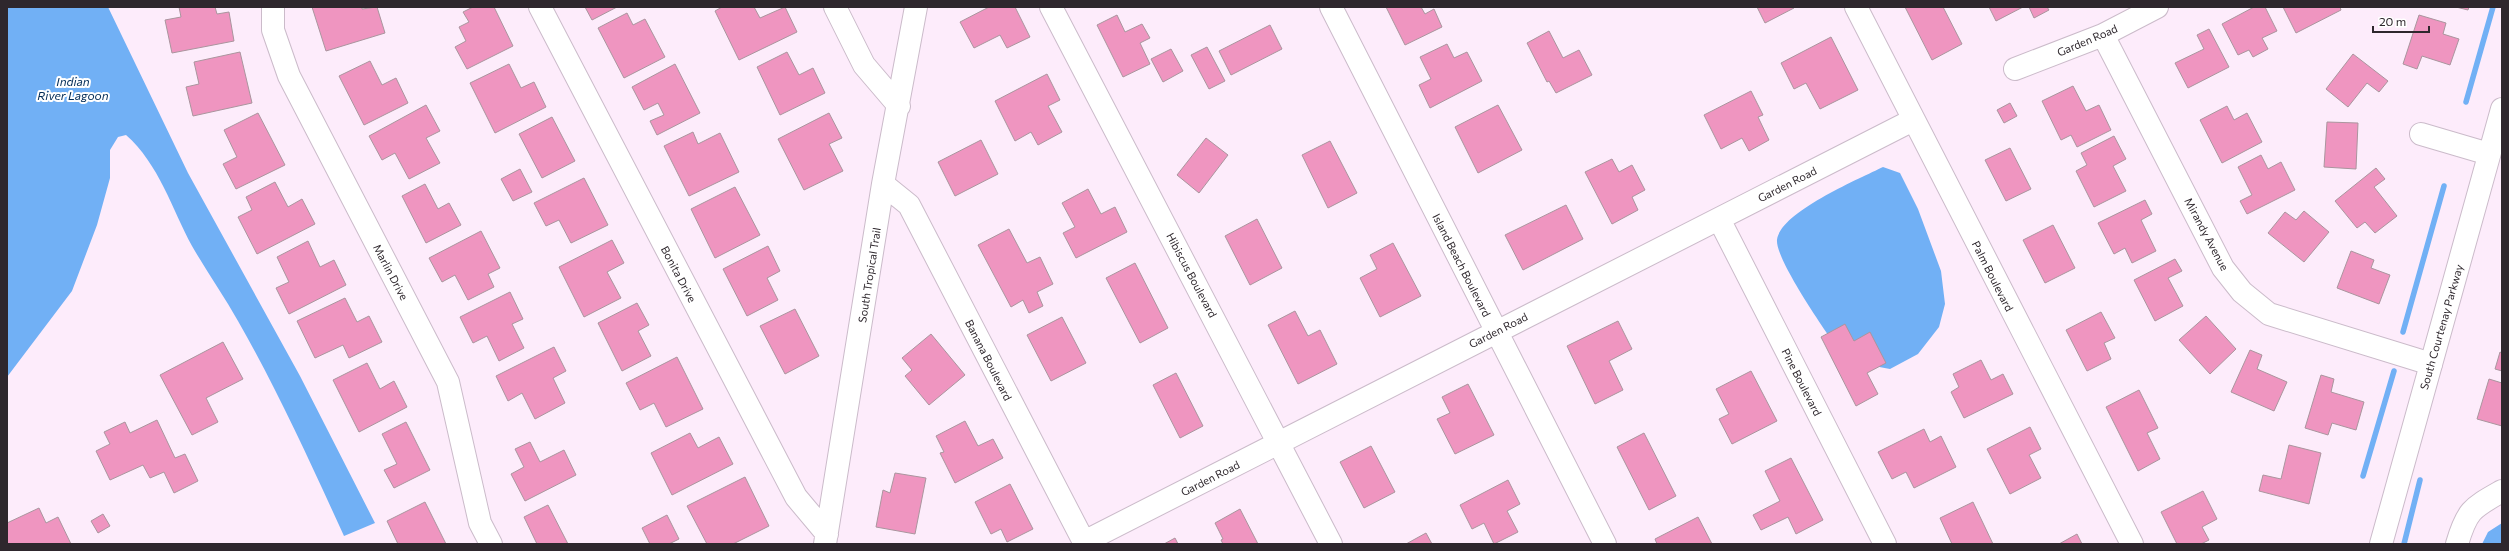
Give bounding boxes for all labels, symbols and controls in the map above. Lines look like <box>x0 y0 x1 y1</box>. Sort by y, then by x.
scale bar <box>2373 8 2429 34</box>
text: 20 m <box>2379 14 2406 28</box>
street label: Garden Road <box>2055 21 2119 59</box>
water label: Indian River Lagoon <box>37 74 109 102</box>
street label: Garden Road <box>1755 164 1819 204</box>
street label: Mirandy Avenue <box>2182 195 2232 273</box>
street label: Island Beach Boulevard <box>1430 211 1494 319</box>
street label: South Tropical Trail <box>855 226 883 324</box>
street label: Hibiscus Boulevard <box>1164 230 1220 320</box>
street label: Palm Boulevard <box>1970 239 2016 313</box>
street label: Marlin Drive <box>371 242 411 302</box>
street label: Bonita Drive <box>659 244 699 304</box>
street label: South Courtenay Parkway <box>2417 263 2465 391</box>
street label: Garden Road <box>1466 310 1530 350</box>
street label: Banana Boulevard <box>963 317 1015 403</box>
street label: Pine Boulevard <box>1779 346 1825 418</box>
street label: Garden Road <box>1178 458 1242 498</box>

